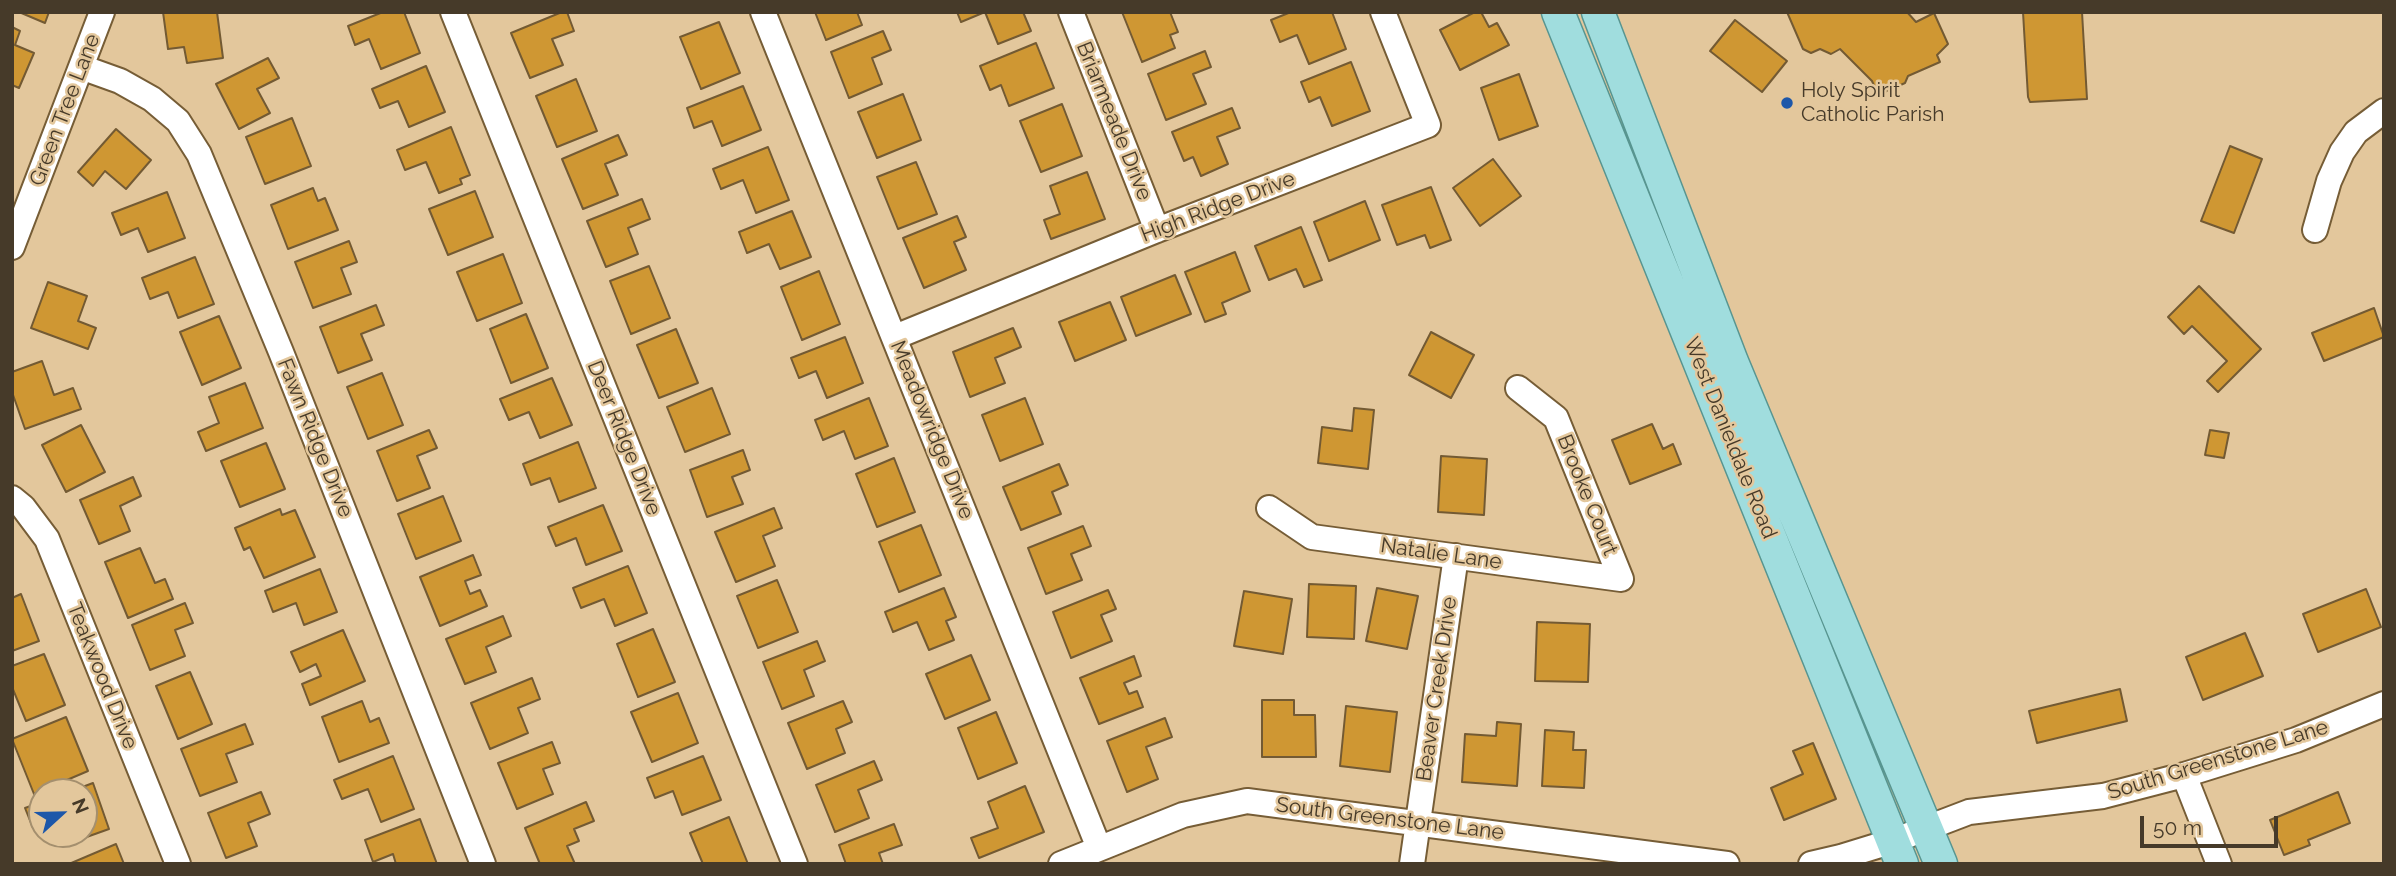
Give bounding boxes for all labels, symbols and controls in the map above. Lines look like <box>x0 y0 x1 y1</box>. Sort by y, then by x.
street label: Green Tree Lane <box>24 31 106 189</box>
street label: Briarmeade Drive <box>1071 38 1157 204</box>
place label: Holy Spirit Catholic Parish <box>1801 78 1944 128</box>
marker: Holy Spirit Catholic Parish <box>1779 95 1795 111</box>
street label: High Ridge Drive <box>1138 166 1298 248</box>
street label: West Danieldale Road <box>1678 334 1782 542</box>
street label: Meadowridge Drive <box>885 337 979 523</box>
street label: Fawn Ridge Drive <box>272 355 358 521</box>
street label: Deer Ridge Drive <box>582 357 666 519</box>
street label: Brooke Court <box>1551 431 1623 559</box>
street label: Natalie Lane <box>1379 533 1503 575</box>
street label: Beaver Creek Drive <box>1412 595 1462 783</box>
street label: Teakwood Drive <box>61 599 143 753</box>
street label: South Greenstone Lane <box>2105 714 2331 806</box>
north arrow <box>28 778 98 848</box>
street label: South Greenstone Lane <box>1275 793 1505 845</box>
text: N <box>68 795 94 817</box>
scale bar <box>2144 802 2282 846</box>
text: 50 m <box>2153 815 2202 840</box>

